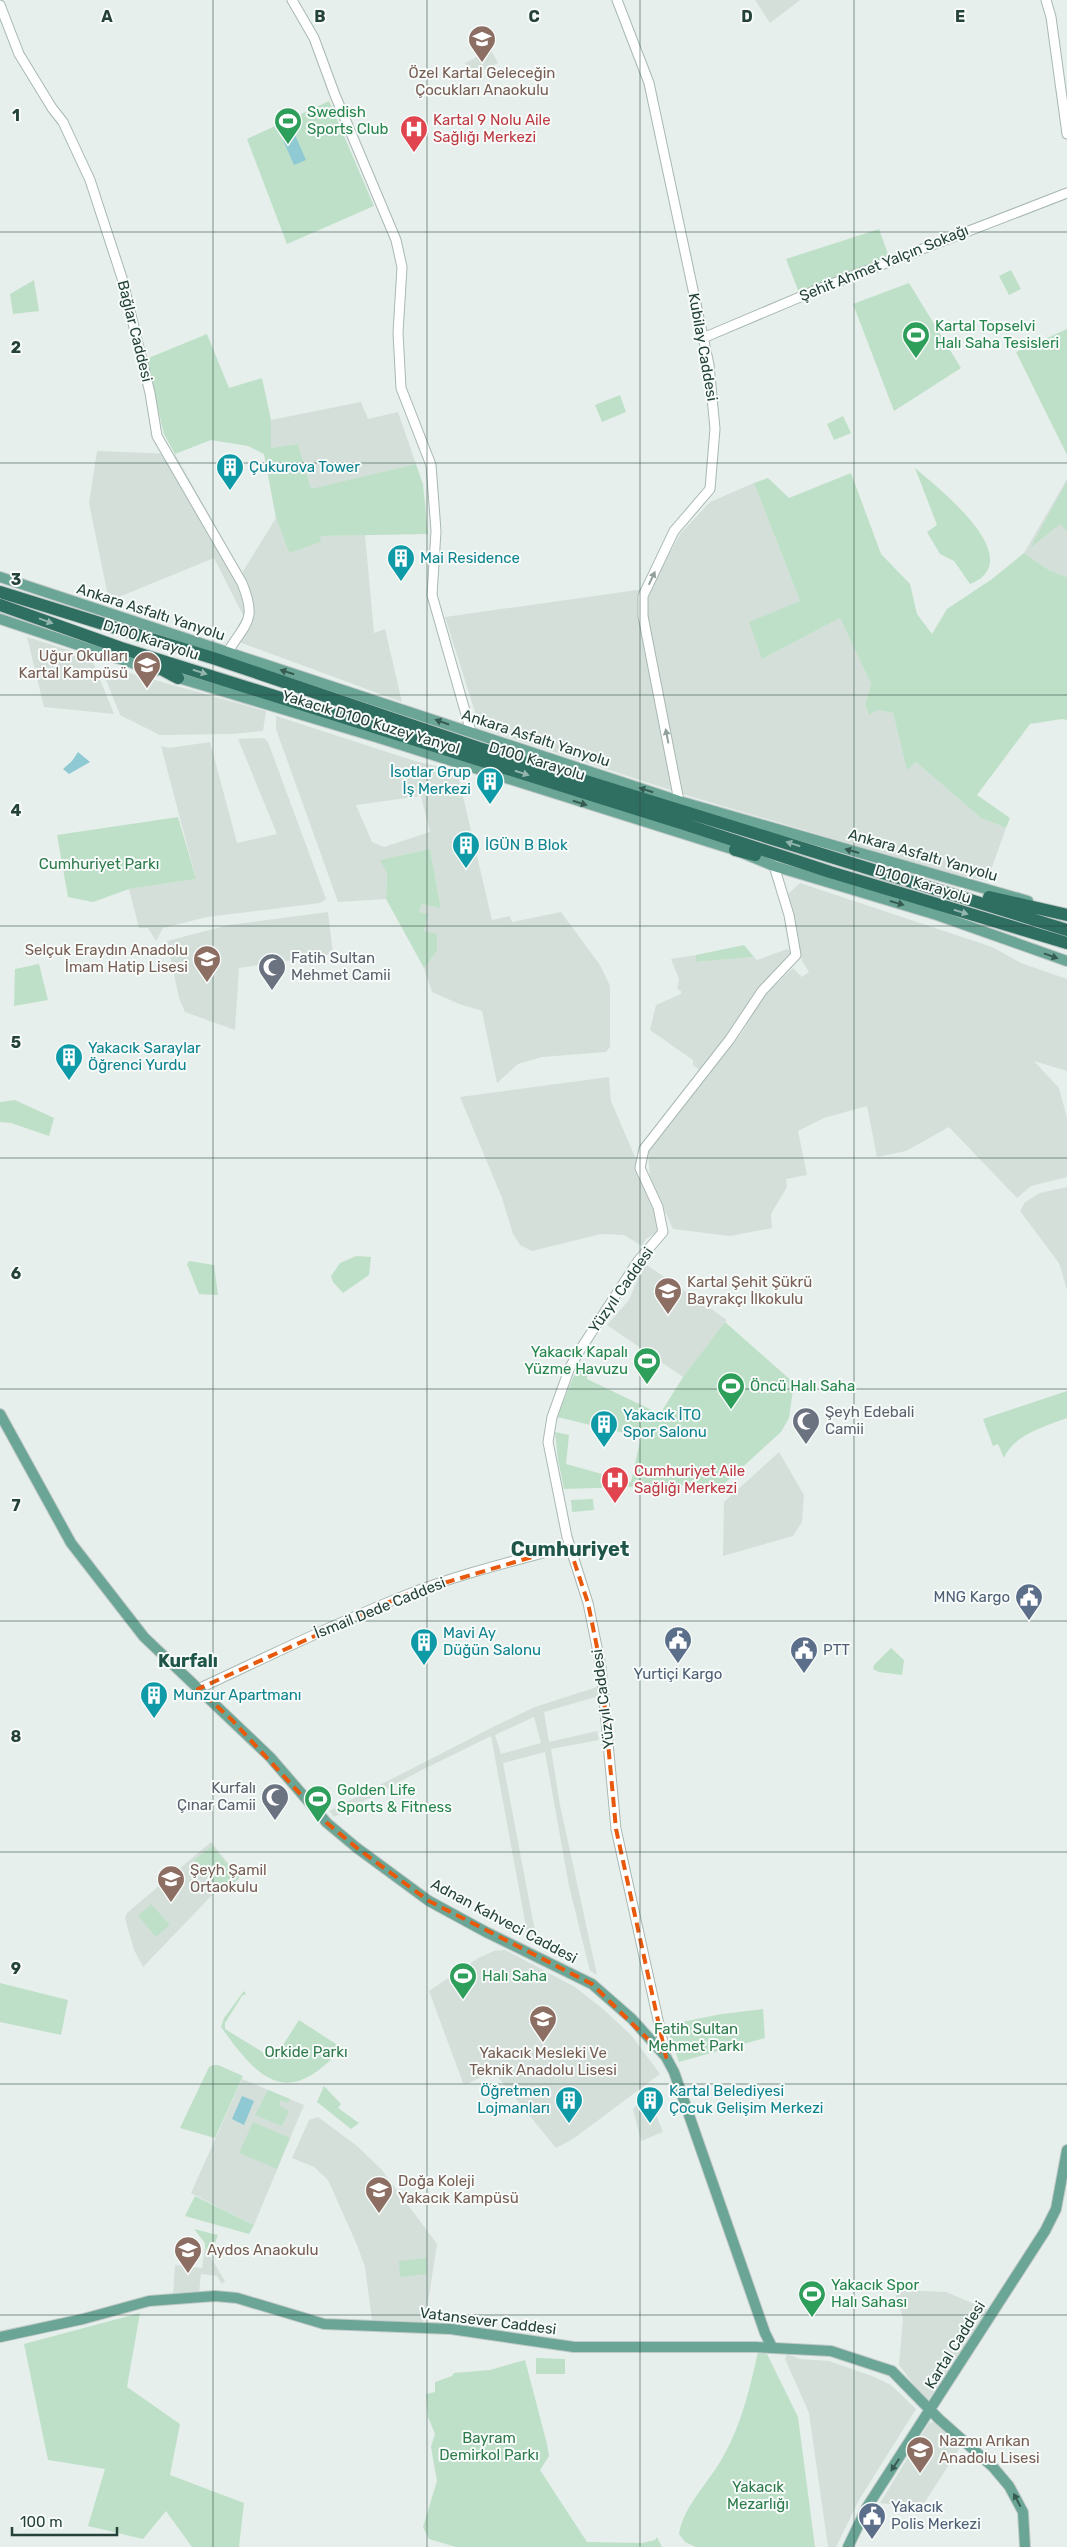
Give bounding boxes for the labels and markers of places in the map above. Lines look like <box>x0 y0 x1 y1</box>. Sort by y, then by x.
school or university icon: Özel Kartal Geleceğin Çocukları Anaokulu <box>467 24 497 63</box>
place label: Özel Kartal Geleceğin Çocukları Anaokulu <box>409 64 555 99</box>
place label: Swedish Sports Club <box>307 103 388 138</box>
sports icon: Swedish Sports Club <box>273 106 303 145</box>
place label: Kartal 9 Nolu Aile Sağlığı Merkezi <box>433 111 551 146</box>
hospital icon: Kartal 9 Nolu Aile Sağlığı Merkezi <box>399 114 429 153</box>
place label: Kartal Topselvi Halı Saha Tesisleri <box>935 317 1059 352</box>
sports icon: Kartal Topselvi Halı Saha Tesisleri <box>901 320 931 359</box>
building icon: Çukurova Tower <box>215 452 245 491</box>
place label: Çukurova Tower <box>249 458 360 476</box>
building icon: Mai Residence <box>386 543 416 582</box>
place label: Mai Residence <box>420 549 520 567</box>
place label: Uğur Okulları Kartal Kampüsü <box>18 647 128 682</box>
school or university icon: Uğur Okulları Kartal Kampüsü <box>132 650 162 689</box>
place label: İsotlar Grup İş Merkezi <box>390 763 471 798</box>
building icon: İsotlar Grup İş Merkezi <box>475 766 505 805</box>
building icon: İGÜN B Blok <box>451 830 481 869</box>
place label: İGÜN B Blok <box>485 836 568 854</box>
place label: Selçuk Eraydın Anadolu İmam Hatip Lisesi <box>25 941 188 976</box>
school or university icon: Selçuk Eraydın Anadolu İmam Hatip Lisesi <box>192 944 222 983</box>
place label: Fatih Sultan Mehmet Camii <box>291 949 391 984</box>
mosque icon: Fatih Sultan Mehmet Camii <box>257 952 287 991</box>
place label: Yakacık Saraylar Öğrenci Yurdu <box>88 1039 201 1074</box>
building icon: Yakacık Saraylar Öğrenci Yurdu <box>54 1042 84 1081</box>
place label: Kartal Şehit Şükrü Bayrakçı İlkokulu <box>687 1273 812 1308</box>
school or university icon: Kartal Şehit Şükrü Bayrakçı İlkokulu <box>653 1276 683 1315</box>
place label: Yakacık Kapalı Yüzme Havuzu <box>524 1343 628 1378</box>
sports icon: Yakacık Kapalı Yüzme Havuzu <box>632 1346 662 1385</box>
sports icon: Öncü Halı Saha <box>716 1371 746 1410</box>
place label: Öncü Halı Saha <box>750 1377 855 1395</box>
place label: Şeyh Edebali Camii <box>825 1403 914 1438</box>
place label: Yakacık İTO Spor Salonu <box>623 1406 707 1441</box>
mosque icon: Şeyh Edebali Camii <box>791 1406 821 1445</box>
building icon: Yakacık İTO Spor Salonu <box>589 1409 619 1448</box>
place label: Cumhuriyet Aile Sağlığı Merkezi <box>634 1462 745 1497</box>
hospital icon: Cumhuriyet Aile Sağlığı Merkezi <box>600 1465 630 1504</box>
public building icon: MNG Kargo <box>1014 1582 1044 1621</box>
place label: MNG Kargo <box>933 1588 1010 1606</box>
place label: Mavi Ay Düğün Salonu <box>443 1624 541 1659</box>
public building icon: Yurtiçi Kargo <box>663 1625 693 1664</box>
building icon: Mavi Ay Düğün Salonu <box>409 1627 439 1666</box>
public building icon: PTT <box>789 1635 819 1674</box>
place label: PTT <box>823 1641 850 1659</box>
place label: Yurtiçi Kargo <box>634 1665 722 1683</box>
building icon: Munzur Apartmanı <box>139 1680 169 1719</box>
place label: Munzur Apartmanı <box>173 1686 302 1704</box>
place label: Kurfalı Çınar Camii <box>177 1779 256 1814</box>
place label: Golden Life Sports & Fitness <box>337 1781 452 1816</box>
mosque icon: Kurfalı Çınar Camii <box>260 1782 290 1821</box>
sports icon: Golden Life Sports & Fitness <box>303 1784 333 1823</box>
place label: Şeyh Şamil Ortaokulu <box>190 1861 267 1896</box>
school or university icon: Şeyh Şamil Ortaokulu <box>156 1864 186 1903</box>
sports icon: Halı Saha <box>448 1961 478 2000</box>
place label: Halı Saha <box>482 1967 547 1985</box>
school or university icon: Yakacık Mesleki Ve Teknik Anadolu Lisesi <box>528 2004 558 2043</box>
place label: Yakacık Mesleki Ve Teknik Anadolu Lisesi <box>469 2044 617 2079</box>
place label: Öğretmen Lojmanları <box>477 2082 550 2117</box>
place label: Kartal Belediyesi Çocuk Gelişim Merkezi <box>669 2082 823 2117</box>
building icon: Öğretmen Lojmanları <box>554 2085 584 2124</box>
building icon: Kartal Belediyesi Çocuk Gelişim Merkezi <box>635 2085 665 2124</box>
place label: Doğa Koleji Yakacık Kampüsü <box>398 2172 519 2207</box>
school or university icon: Doğa Koleji Yakacık Kampüsü <box>364 2175 394 2214</box>
school or university icon: Aydos Anaokulu <box>173 2235 203 2274</box>
place label: Aydos Anaokulu <box>207 2241 319 2259</box>
place label: Yakacık Spor Halı Sahası <box>831 2276 919 2311</box>
sports icon: Yakacık Spor Halı Sahası <box>797 2279 827 2318</box>
place label: Nazmı Arıkan Anadolu Lisesi <box>939 2432 1040 2467</box>
school or university icon: Nazmı Arıkan Anadolu Lisesi <box>905 2435 935 2474</box>
place label: Yakacık Polis Merkezi <box>891 2498 981 2533</box>
public building icon: Yakacık Polis Merkezi <box>857 2501 887 2540</box>

